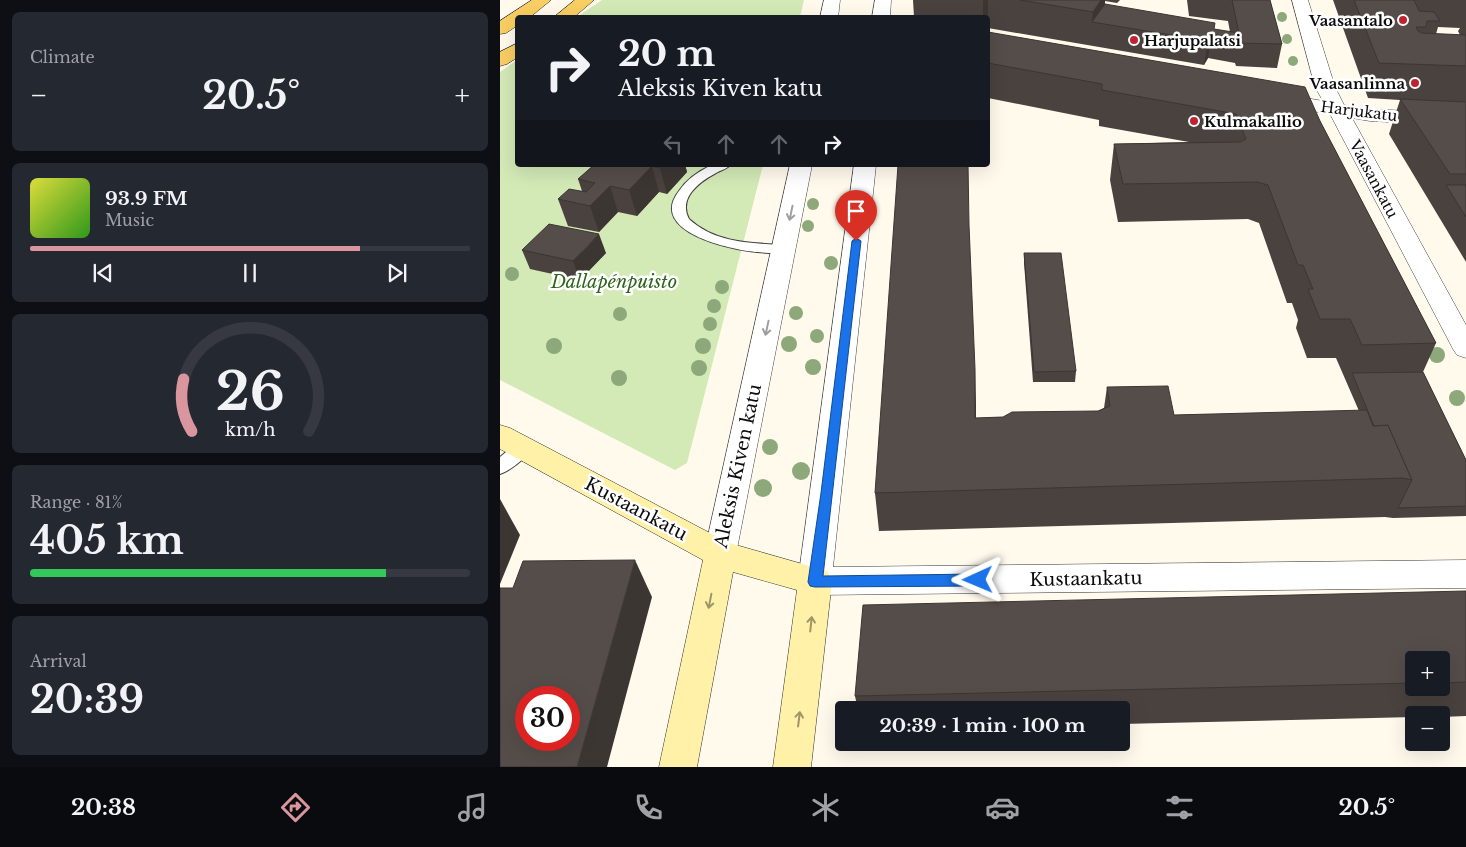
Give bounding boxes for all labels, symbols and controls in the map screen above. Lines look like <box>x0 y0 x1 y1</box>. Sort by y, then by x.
place label: Vaasantalo <box>1308 11 1393 30</box>
marker: Vaasantalo <box>1397 14 1409 26</box>
place label: Harjupalatsi <box>1144 31 1242 50</box>
text: 20 m <box>618 32 715 75</box>
marker: Harjupalatsi <box>1128 34 1140 46</box>
icon: right <box>535 35 600 100</box>
text: Climate <box>30 47 95 67</box>
text: 20.5° <box>202 72 300 119</box>
place label: Vaasanlinna <box>1308 74 1405 93</box>
text: Aleksis Kiven katu <box>618 75 822 102</box>
marker: Vaasanlinna <box>1409 77 1421 89</box>
text: − <box>30 78 48 113</box>
text: + <box>455 78 470 113</box>
street label: Harjukatu <box>1320 97 1398 125</box>
place label: Kulmakallio <box>1204 112 1302 131</box>
marker: Kulmakallio <box>1188 115 1200 127</box>
icon: left <box>659 130 687 158</box>
icon: ahead <box>712 130 740 158</box>
icon: ahead <box>765 130 793 158</box>
icon: right <box>818 130 846 158</box>
street label: Vaasankatu <box>1345 136 1403 221</box>
text: 93.9 FM <box>105 187 188 210</box>
pin <box>835 190 877 241</box>
icon: arrive <box>842 197 870 225</box>
one-way arrow <box>786 204 795 220</box>
text: Music <box>105 210 154 230</box>
icon: previous <box>89 259 117 287</box>
icon: pause <box>236 259 264 287</box>
icon: next <box>383 259 411 287</box>
park label: Dallapénpuisto <box>550 271 677 293</box>
one-way arrow <box>762 320 771 336</box>
text: 26 <box>216 360 284 424</box>
street label: Aleksis Kiven katu <box>710 382 766 551</box>
text: km/h <box>225 419 275 441</box>
street label: Kustaankatu <box>581 473 691 545</box>
text: Range · 81% <box>30 492 122 512</box>
text: 405 km <box>30 517 184 564</box>
position arrow <box>951 553 1003 605</box>
street label: Kustaankatu <box>1029 567 1143 591</box>
one-way arrow <box>705 593 715 609</box>
one-way arrow <box>806 616 816 632</box>
text: Arrival <box>30 651 87 671</box>
map controls <box>1405 651 1450 751</box>
button: + <box>1405 651 1450 696</box>
text: 20:39 <box>30 676 144 723</box>
speed limit sign: 30 <box>515 686 580 751</box>
button: − <box>1405 706 1450 751</box>
one-way arrow <box>794 711 804 727</box>
text: 20:39 · 1 min · 100 m <box>880 714 1085 737</box>
icon: directions <box>278 790 313 825</box>
icon: music <box>455 790 490 825</box>
icon: phone <box>631 790 666 825</box>
icon: climate <box>808 790 843 825</box>
icon: car <box>985 790 1020 825</box>
icon: filters <box>1162 790 1197 825</box>
text: 20:38 <box>71 794 136 821</box>
text: 20.5° <box>1338 794 1395 821</box>

